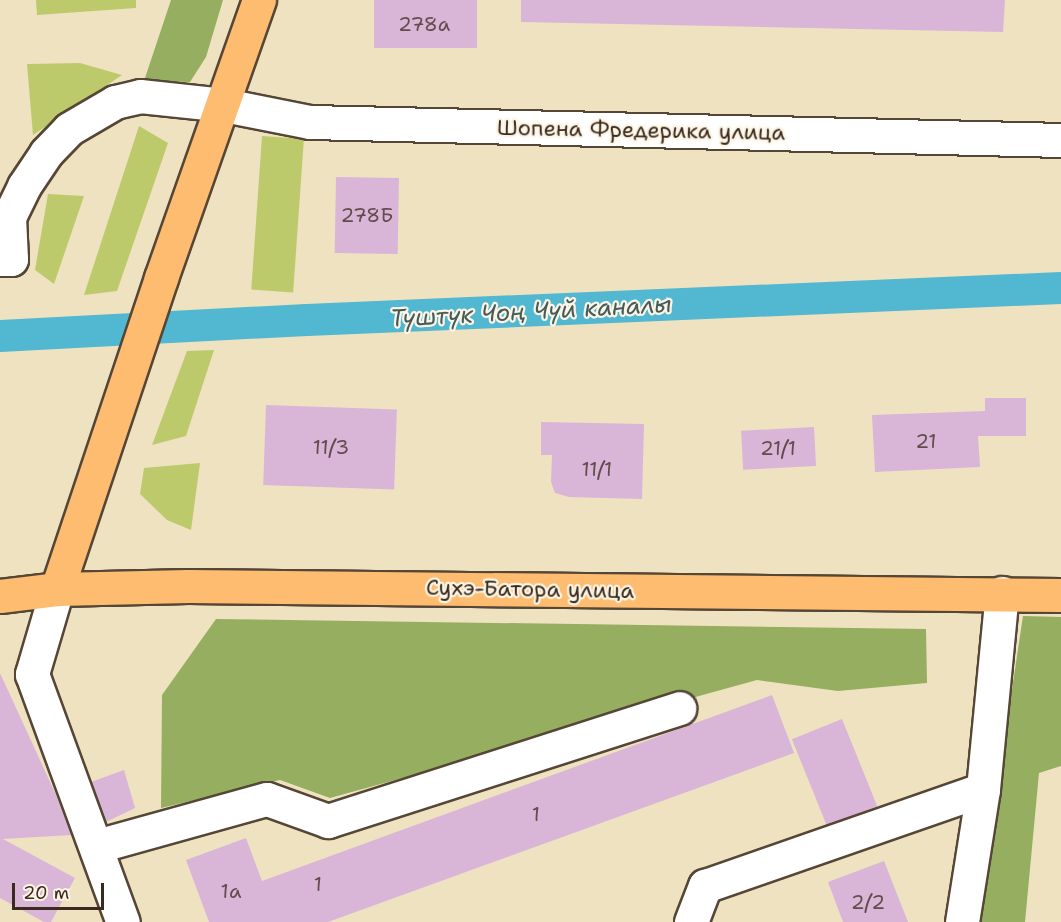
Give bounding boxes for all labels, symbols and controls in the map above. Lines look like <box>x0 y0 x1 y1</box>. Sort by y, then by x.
house number: 278а <box>398 12 450 36</box>
street label: Шопена Фредерика улица <box>497 114 785 146</box>
house number: 278Б <box>340 203 394 227</box>
water label: Түштүк Чоң Чүй каналы <box>390 290 672 334</box>
house number: 21 <box>915 429 937 453</box>
house number: 11/3 <box>313 435 349 459</box>
house number: 21/1 <box>760 436 796 460</box>
house number: 11/1 <box>582 457 612 481</box>
street label: Сухэ-Батора улица <box>426 574 634 604</box>
house number: 1 <box>532 802 540 826</box>
scale bar <box>15 871 106 909</box>
house number: 1 <box>314 872 322 896</box>
house number: 1а <box>221 879 241 903</box>
text: 20 m <box>23 881 69 905</box>
house number: 2/2 <box>851 890 885 914</box>

